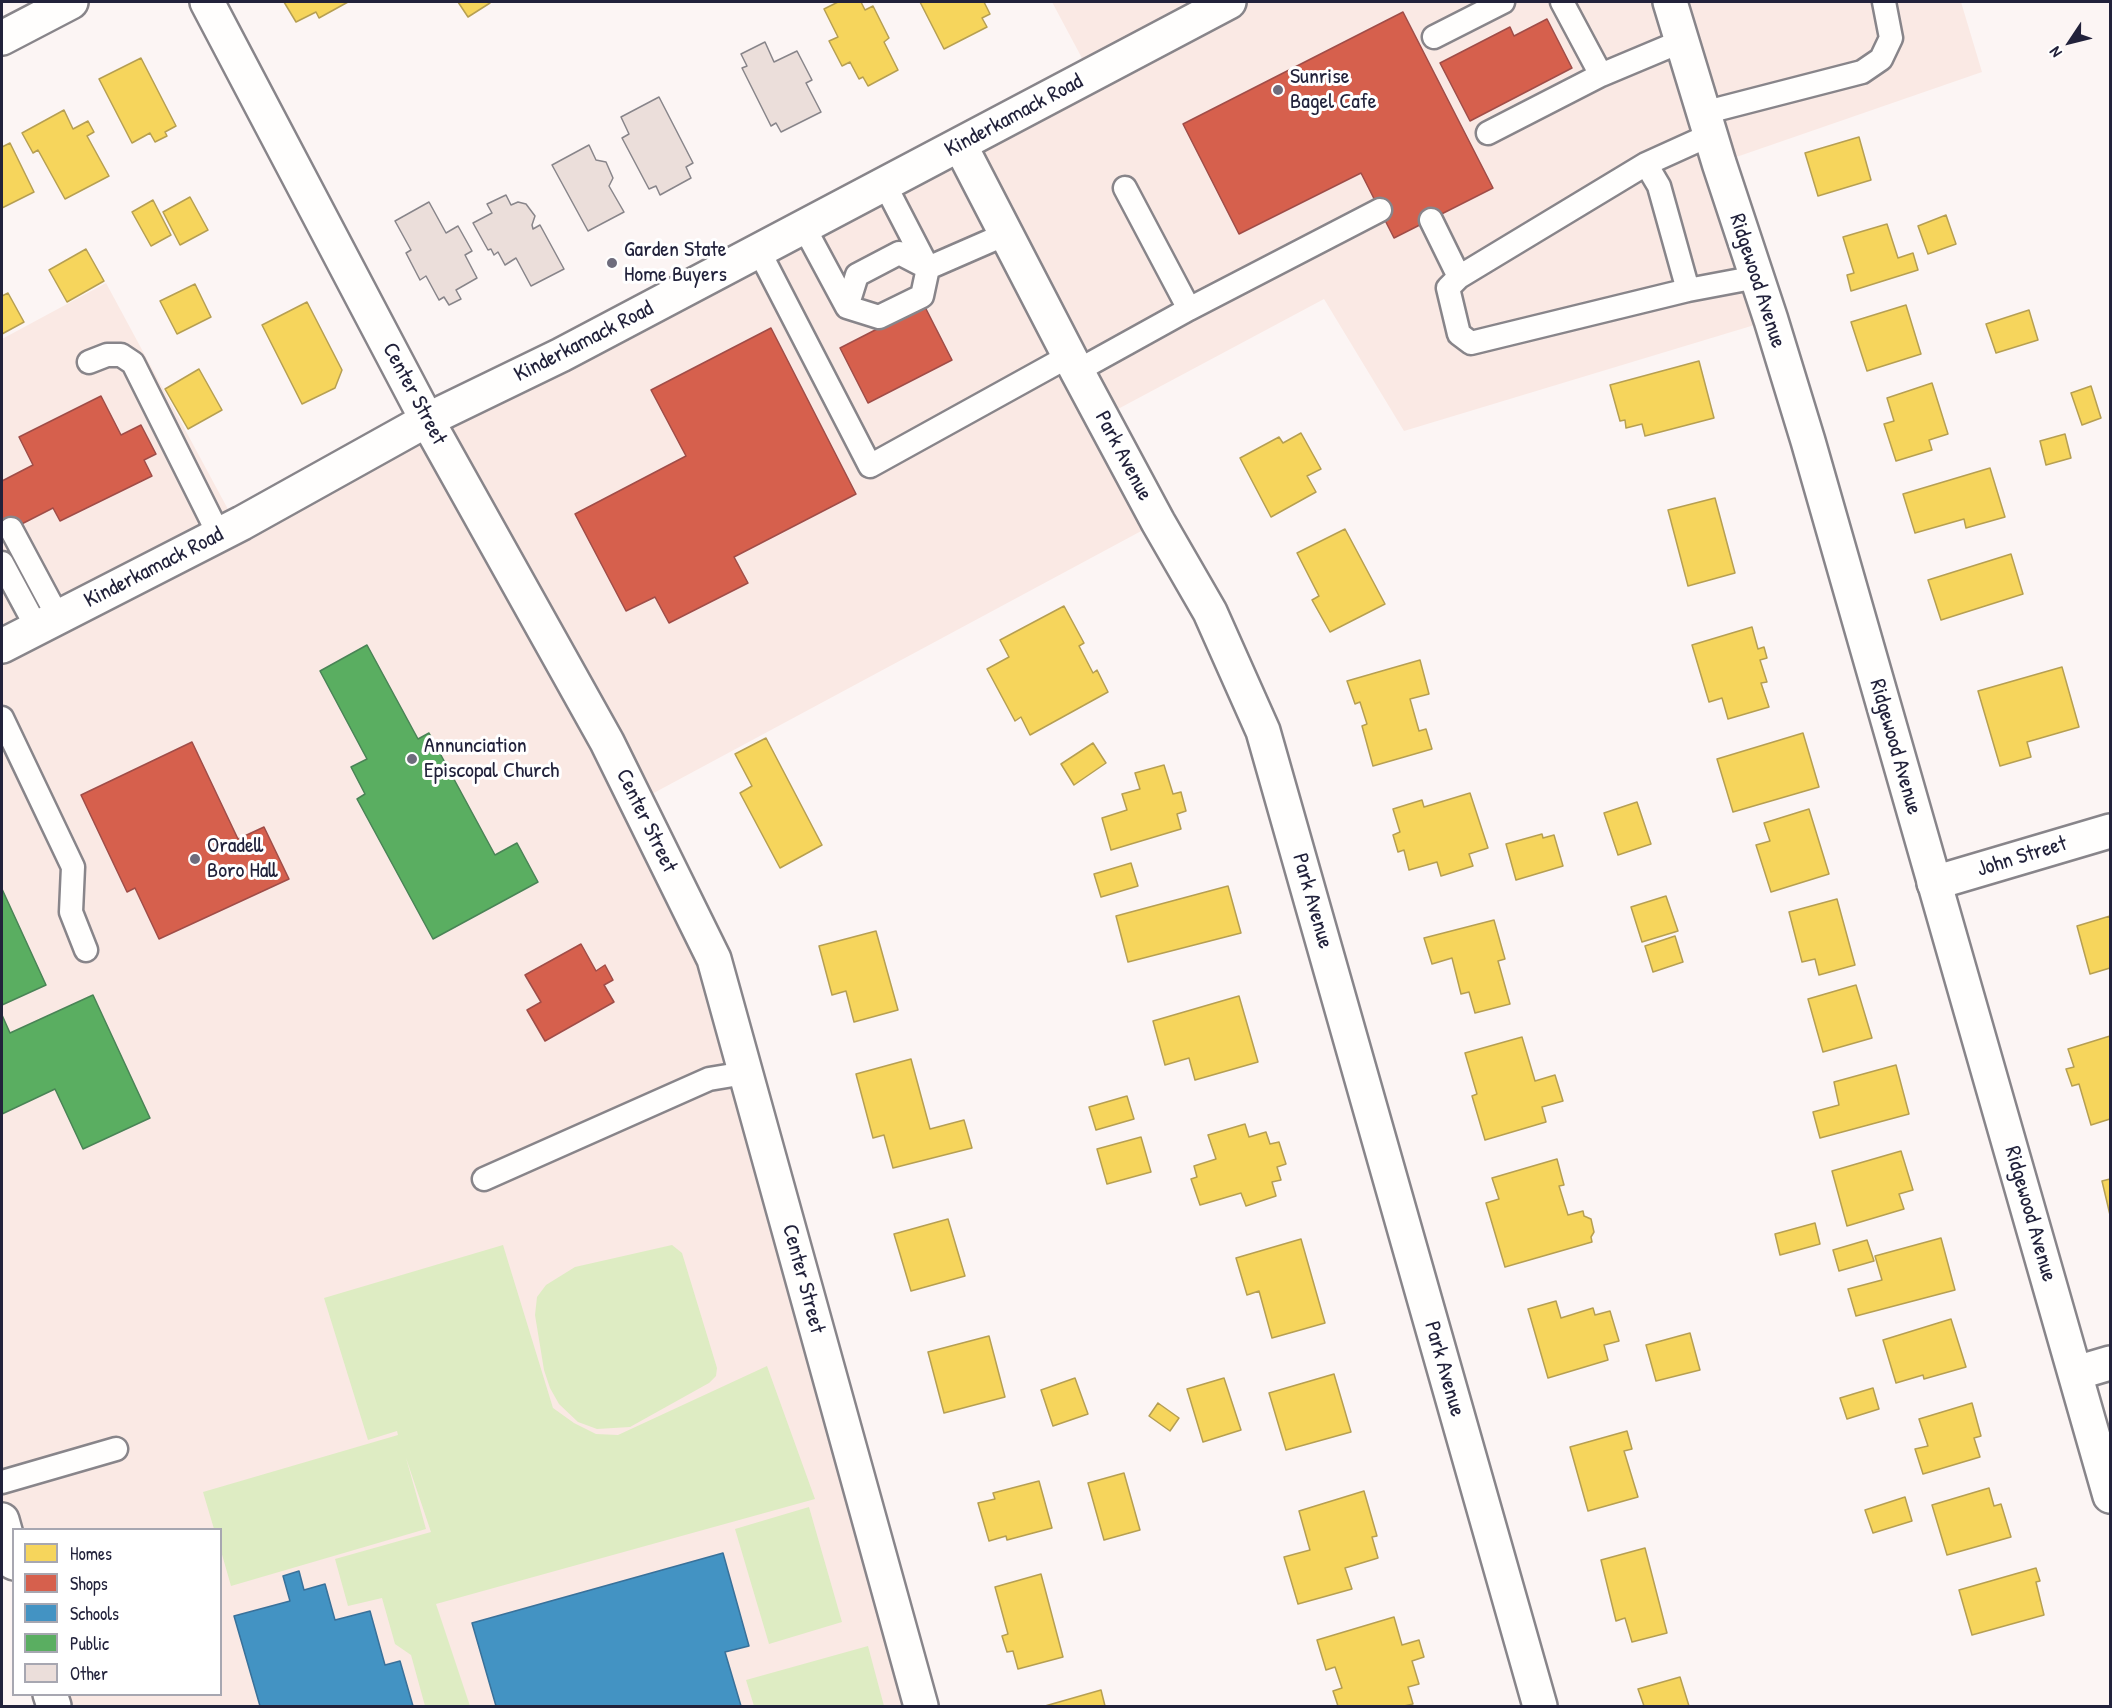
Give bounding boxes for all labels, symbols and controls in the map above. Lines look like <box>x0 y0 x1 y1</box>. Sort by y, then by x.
north arrow <box>2040 12 2100 72</box>
text: N <box>2044 43 2067 62</box>
place label: Sunrise Bagel Cafe <box>1290 64 1377 116</box>
street label: Kinderkamack Road <box>941 69 1087 163</box>
marker: Sunrise Bagel Cafe <box>1271 83 1285 97</box>
street label: Ridgewood Avenue <box>1723 211 1791 351</box>
place label: Garden State Home Buyers <box>624 237 727 288</box>
marker: Garden State Home Buyers <box>605 256 619 270</box>
street label: Kinderkamack Road <box>510 296 658 388</box>
street label: Center Street <box>376 338 452 450</box>
street label: Park Avenue <box>1088 407 1158 505</box>
street label: Kinderkamack Road <box>80 522 228 614</box>
street label: Ridgewood Avenue <box>1863 676 1927 818</box>
place label: Annunciation Episcopal Church <box>424 733 559 784</box>
marker: Annunciation Episcopal Church <box>405 752 419 766</box>
street label: Center Street <box>610 765 682 877</box>
street label: John Street <box>1974 831 2070 883</box>
place label: Oradell Boro Hall <box>207 833 278 884</box>
street label: Park Avenue <box>1286 850 1338 952</box>
marker: Oradell Boro Hall <box>188 852 202 866</box>
street label: Ridgewood Avenue <box>1998 1143 2062 1285</box>
street label: Center Street <box>776 1222 830 1336</box>
street label: Park Avenue <box>1418 1318 1470 1420</box>
legend <box>12 1528 222 1696</box>
text: Homes <box>70 1541 112 1566</box>
text: Shops <box>70 1571 108 1596</box>
text: Schools <box>70 1601 119 1626</box>
text: Public <box>70 1631 109 1656</box>
text: Other <box>70 1661 108 1686</box>

